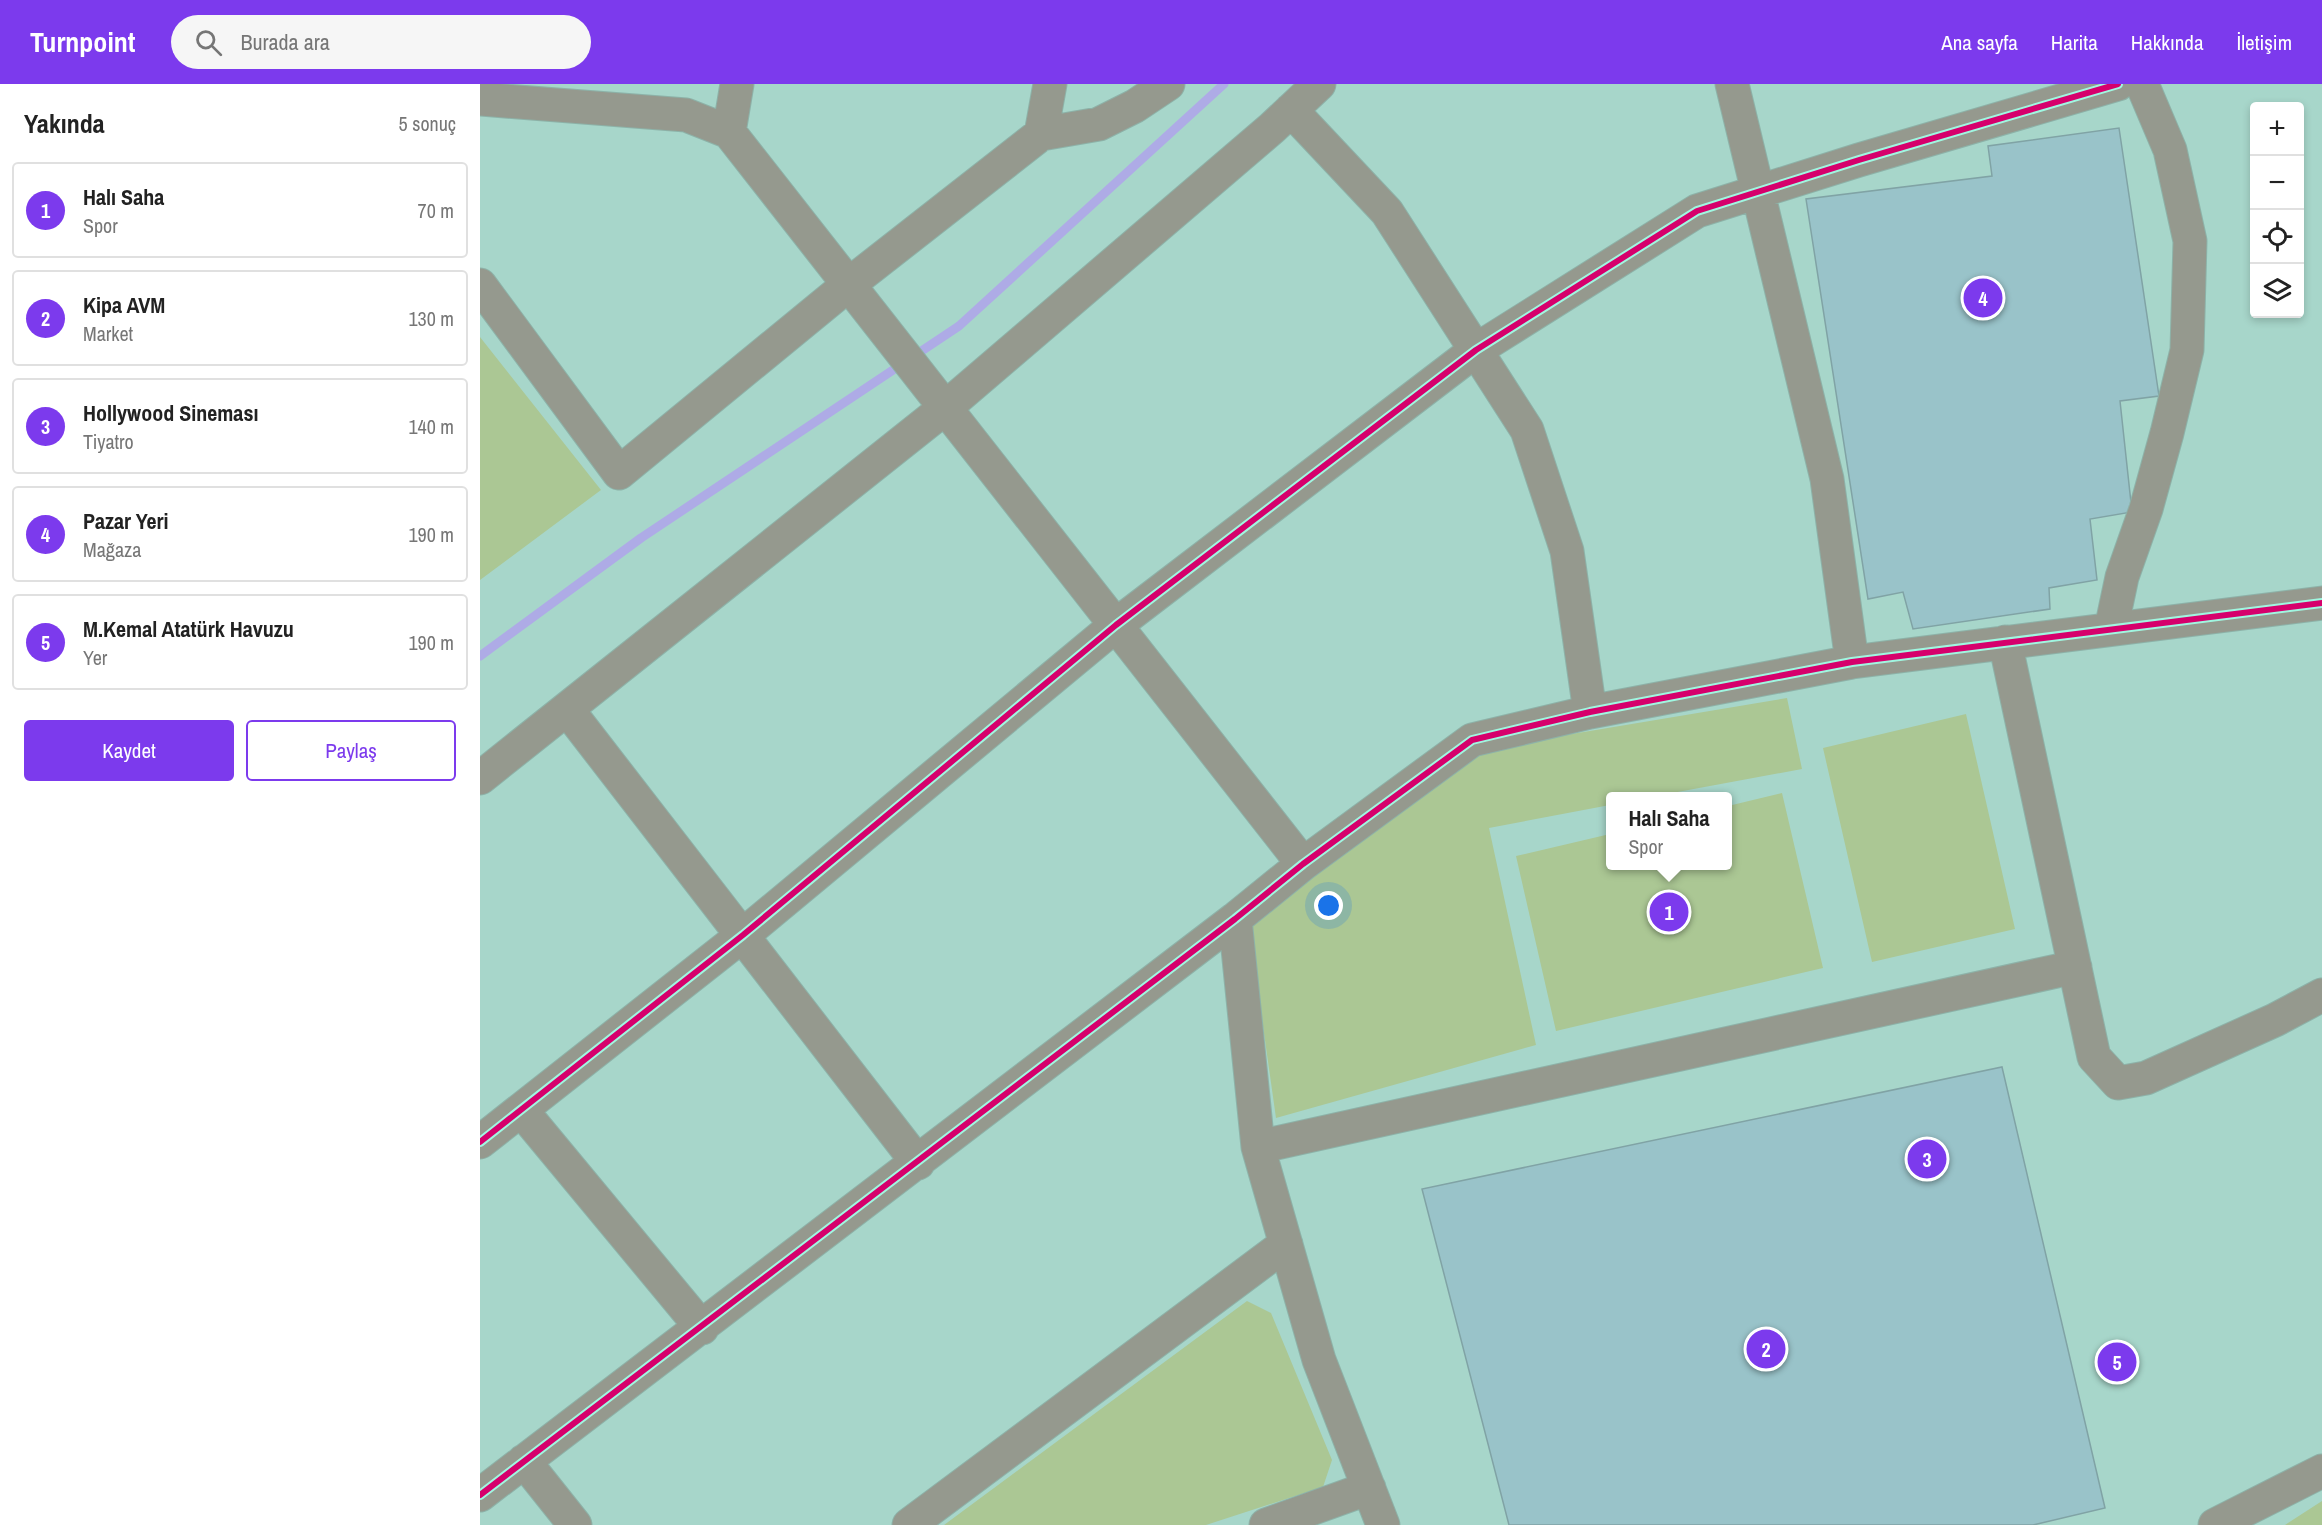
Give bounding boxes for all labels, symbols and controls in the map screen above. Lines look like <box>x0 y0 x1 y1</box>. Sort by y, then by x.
search box <box>171 15 591 69</box>
text: Turnpoint <box>30 23 135 61</box>
icon: search <box>192 26 225 59</box>
text: Burada ara <box>240 27 330 57</box>
text: Ana sayfa <box>1941 28 2018 57</box>
text: Harita <box>2051 28 2098 57</box>
text: Hakkında <box>2131 28 2203 57</box>
text: İletişim <box>2236 28 2292 57</box>
map controls <box>2250 102 2304 318</box>
button: + <box>2250 102 2304 156</box>
text: Yakında <box>24 106 105 141</box>
text: 5 sonuç <box>399 110 456 137</box>
button: − <box>2250 156 2304 210</box>
text: Halı Saha <box>83 182 164 212</box>
text: 1 <box>41 197 50 224</box>
text: 70 m <box>418 197 454 224</box>
button: locate <box>2250 210 2304 264</box>
text: Spor <box>83 212 118 239</box>
button: layers <box>2250 264 2304 318</box>
pin: 4 <box>1964 276 2002 320</box>
text: Kipa AVM <box>83 290 165 320</box>
text: 2 <box>41 305 50 332</box>
text: 130 m <box>408 305 454 332</box>
text: Market <box>83 320 133 347</box>
text: Hollywood Sineması <box>83 398 258 428</box>
text: 3 <box>41 413 50 440</box>
text: 140 m <box>408 413 454 440</box>
text: Tiyatro <box>83 428 134 455</box>
text: Pazar Yeri <box>83 506 169 536</box>
text: 4 <box>41 521 50 548</box>
text: 190 m <box>408 521 454 548</box>
text: Mağaza <box>83 536 141 563</box>
text: M.Kemal Atatürk Havuzu <box>83 614 294 644</box>
text: 5 <box>41 629 50 656</box>
text: 190 m <box>408 629 454 656</box>
text: Yer <box>83 644 107 671</box>
button: Kaydet <box>24 720 234 781</box>
button: Paylaş <box>246 720 456 781</box>
popup <box>1606 792 1732 870</box>
text: Halı Saha <box>1628 803 1710 833</box>
text: Spor <box>1628 833 1663 860</box>
pin: 1 <box>1650 890 1688 934</box>
your location <box>1314 891 1343 920</box>
pin: 3 <box>1908 1136 1946 1182</box>
pin: 2 <box>1746 1326 1786 1372</box>
pin: 5 <box>2098 1340 2136 1384</box>

